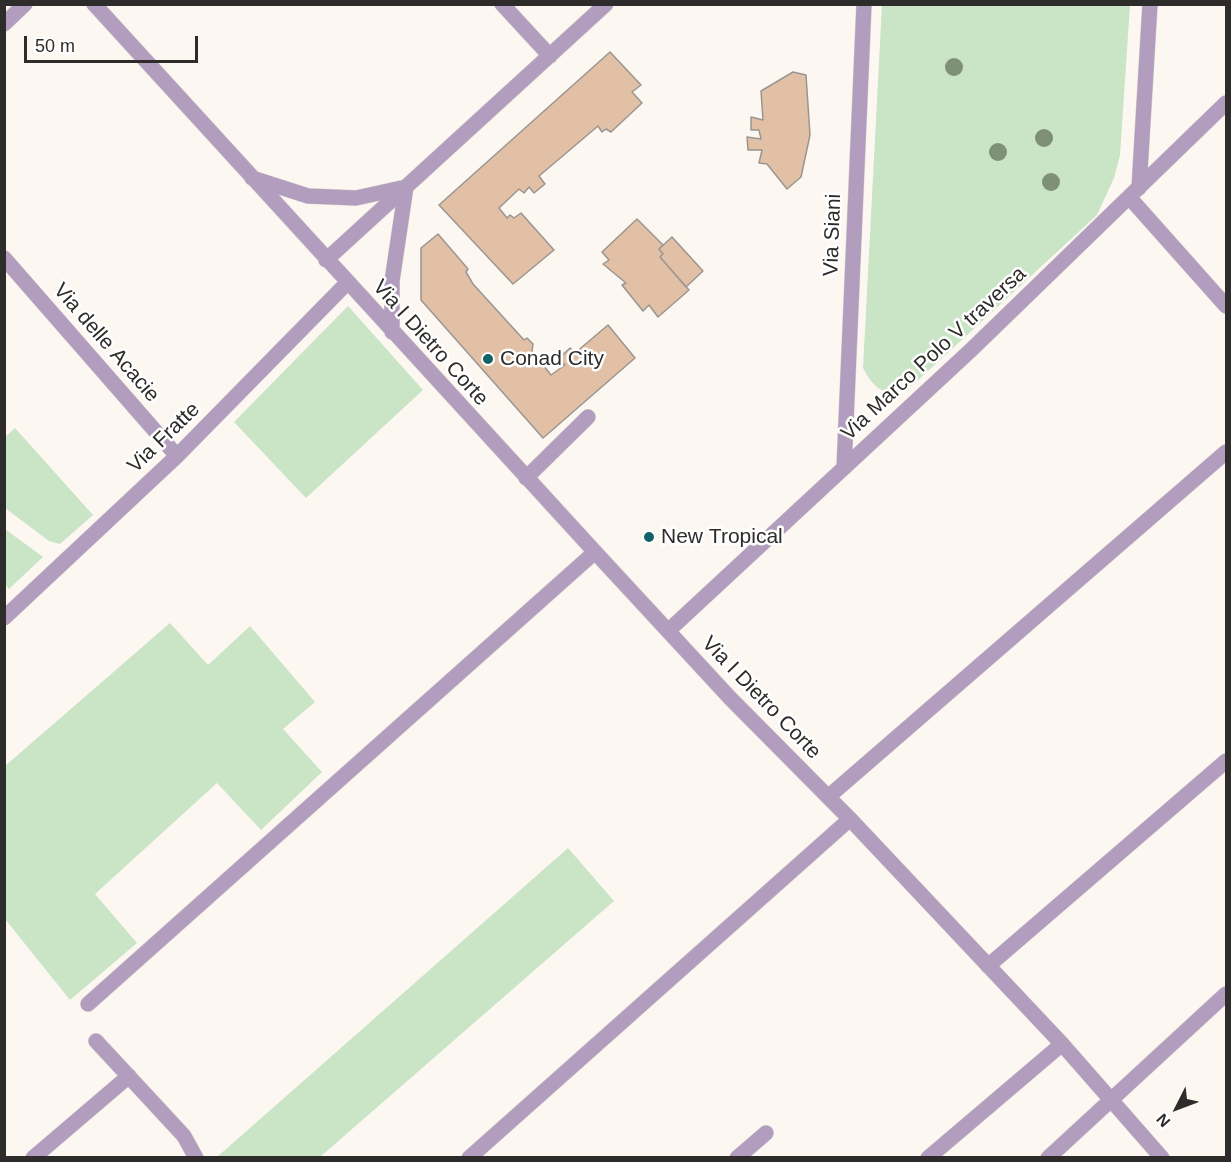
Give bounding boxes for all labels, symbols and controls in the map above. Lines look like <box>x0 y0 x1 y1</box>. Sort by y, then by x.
scale bar <box>27 24 201 62</box>
text: 50 m <box>35 36 75 56</box>
street label: Via Siani <box>819 193 847 277</box>
street label: Via Marco Polo V traversa <box>836 262 1032 446</box>
street label: Via I Dietro Corte <box>367 275 493 411</box>
street label: Via delle Acacie <box>48 278 164 408</box>
place label: Conad City <box>500 346 604 372</box>
marker: Conad City <box>481 352 495 366</box>
street label: Via Fratte <box>123 397 205 479</box>
place label: New Tropical <box>661 524 783 550</box>
marker: New Tropical <box>642 530 656 544</box>
street label: Via I Dietro Corte <box>696 631 826 765</box>
north arrow <box>1147 1078 1207 1138</box>
text: N <box>1153 1110 1173 1130</box>

